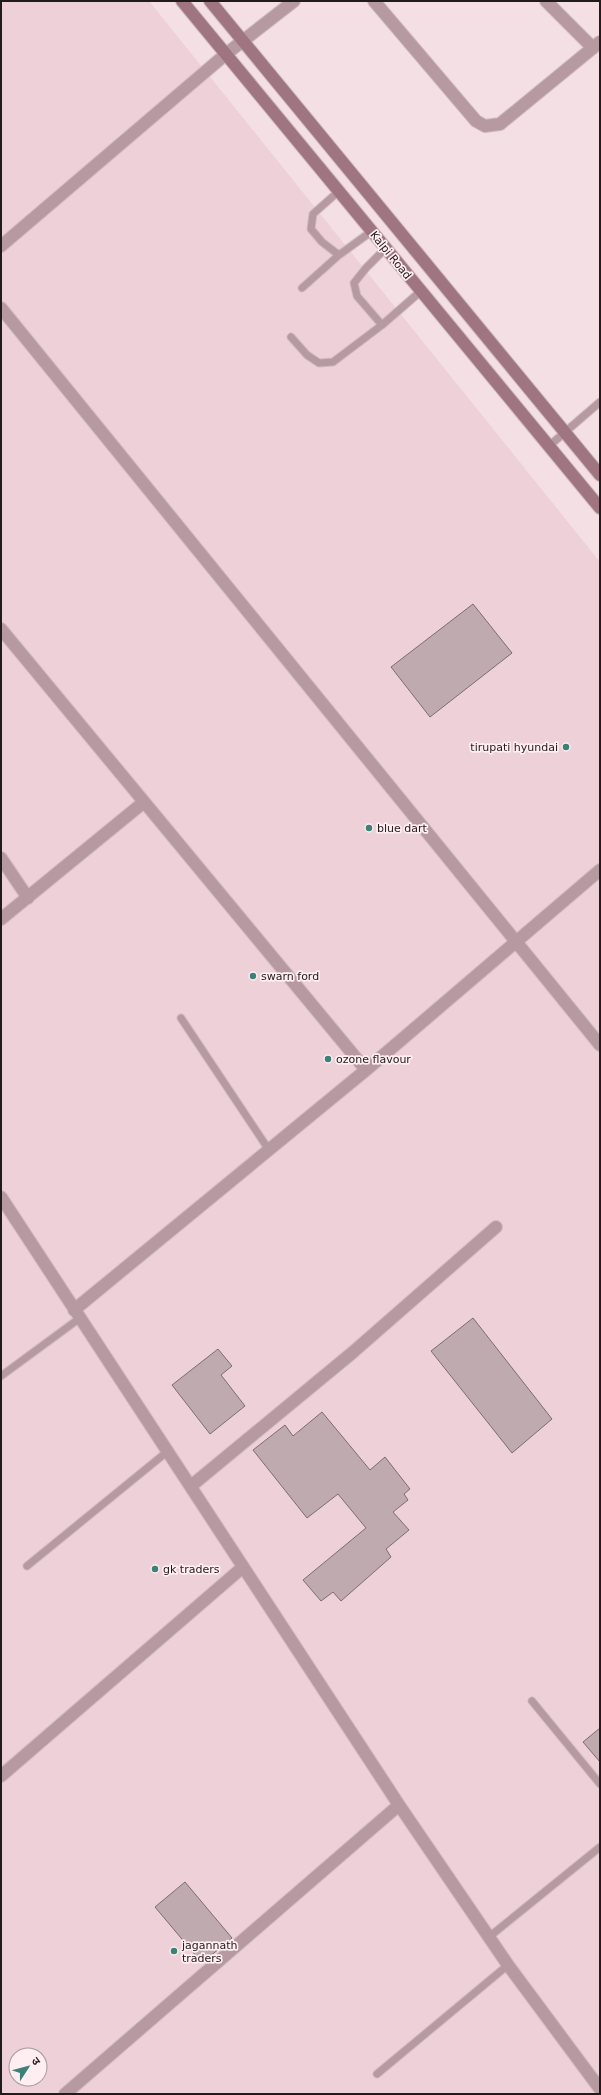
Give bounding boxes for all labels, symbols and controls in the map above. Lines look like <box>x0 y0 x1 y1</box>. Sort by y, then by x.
street label: Kalpi Road <box>367 229 414 282</box>
place label: tirupati hyundai <box>470 741 558 754</box>
marker: tirupati hyundai <box>561 742 571 752</box>
place label: blue dart <box>377 822 428 835</box>
marker: blue dart <box>364 823 374 833</box>
place label: swarn ford <box>261 970 319 983</box>
marker: swarn ford <box>248 971 258 981</box>
place label: ozone flavour <box>336 1053 411 1066</box>
marker: ozone flavour <box>323 1054 333 1064</box>
place label: gk traders <box>163 1563 220 1576</box>
marker: gk traders <box>150 1564 160 1574</box>
place label: jagannath traders <box>181 1939 238 1965</box>
marker: jagannath traders <box>169 1946 179 1956</box>
north arrow <box>8 2047 48 2087</box>
text: उ <box>29 2055 43 2068</box>

